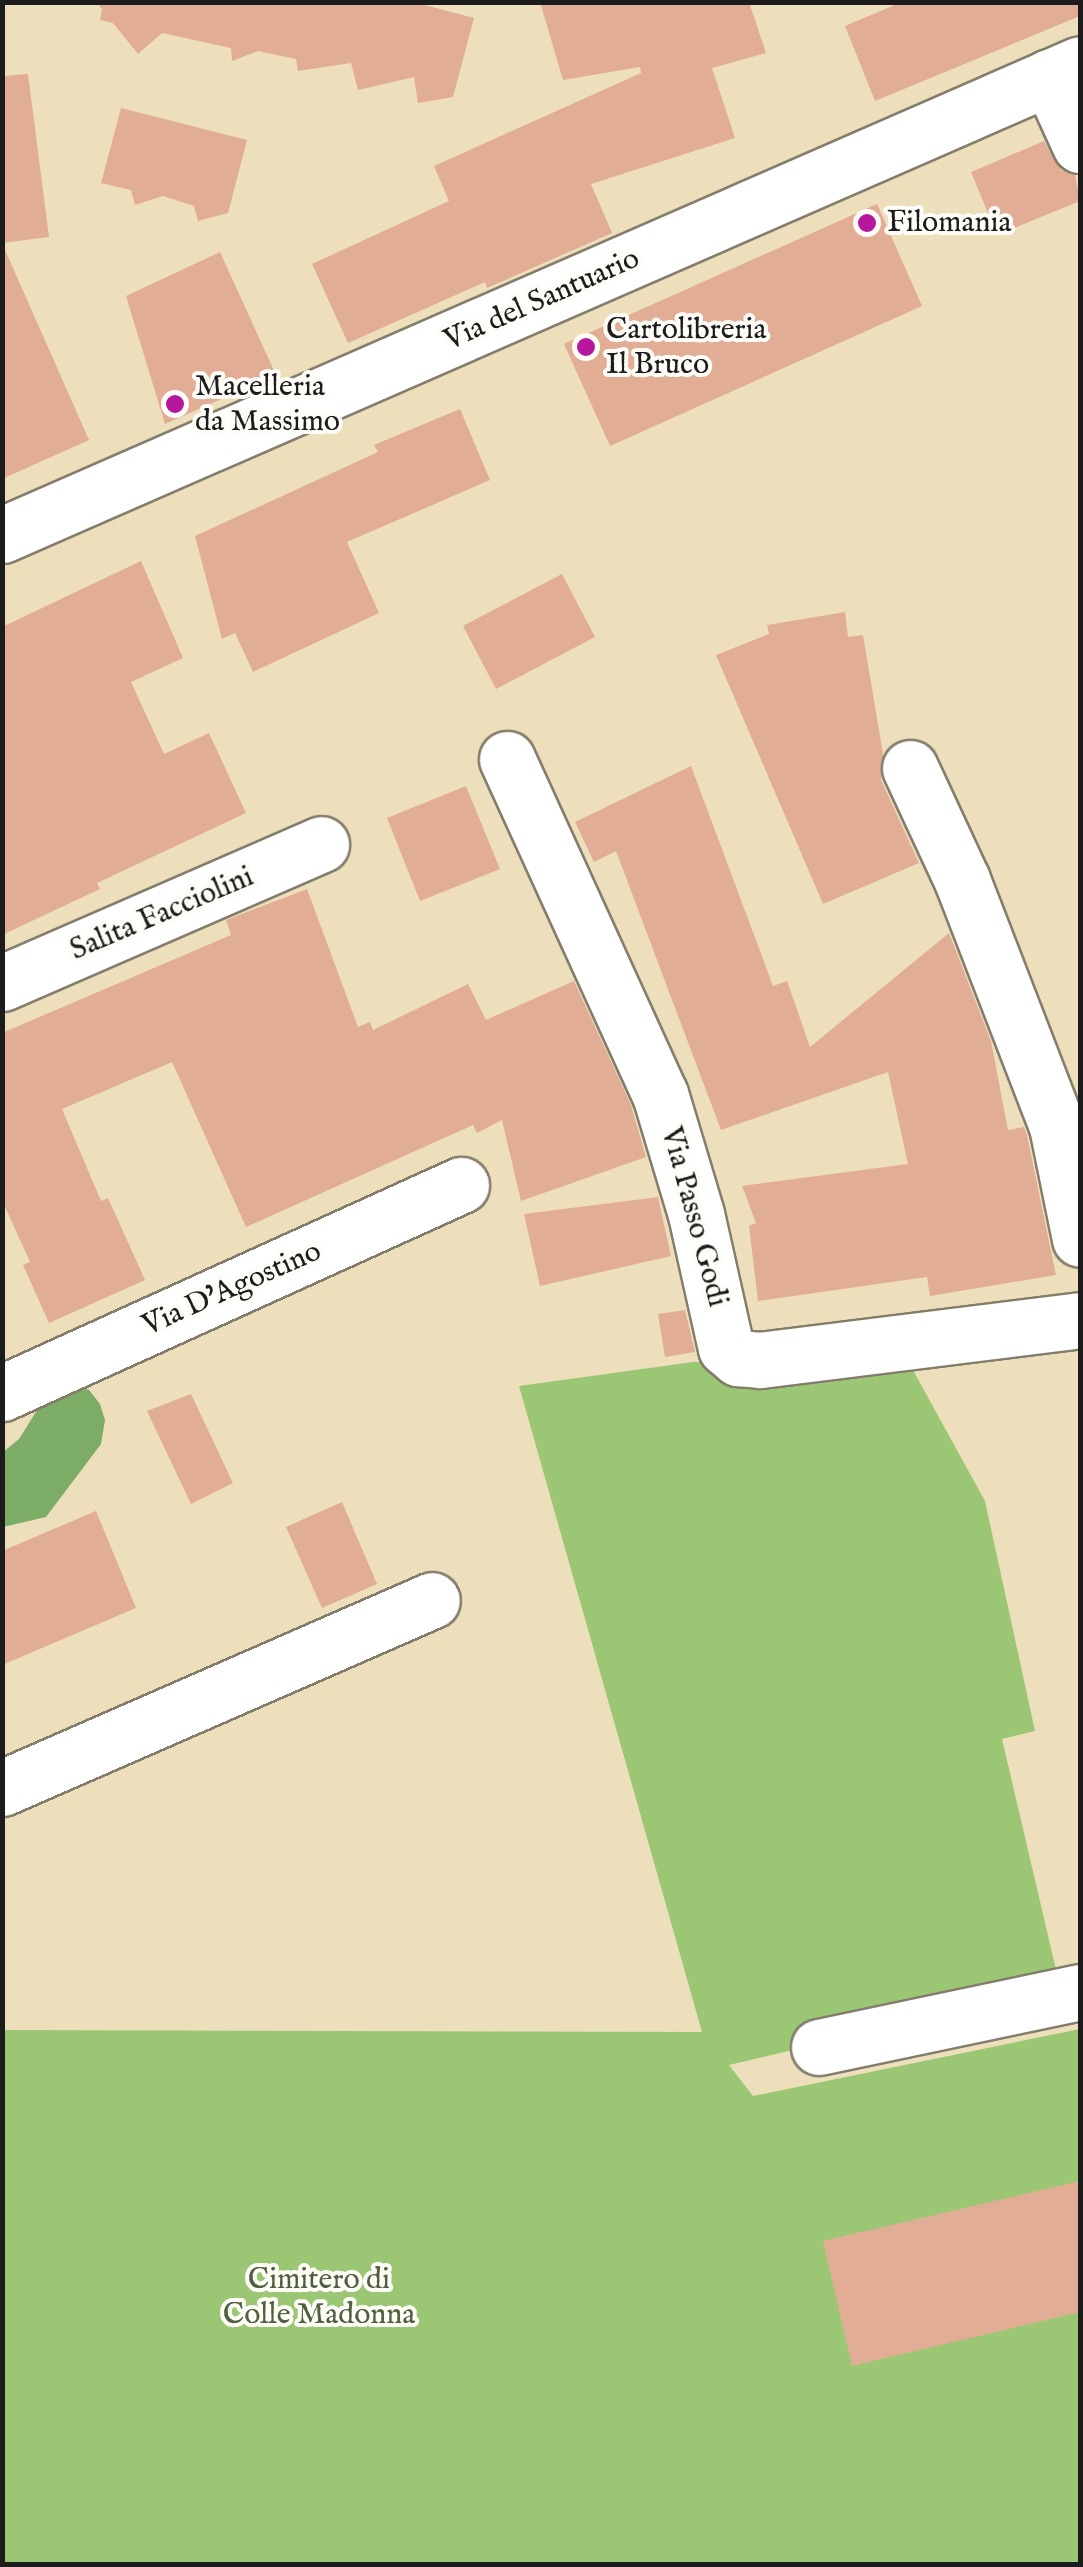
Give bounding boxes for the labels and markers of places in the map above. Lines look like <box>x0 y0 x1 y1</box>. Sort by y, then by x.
place label: Filomania <box>887 205 1011 241</box>
marker: Filomania <box>856 212 878 234</box>
place label: Cartolibreria Il Bruco <box>606 312 767 382</box>
marker: Cartolibreria Il Bruco <box>575 336 597 358</box>
place label: Macelleria da Massimo <box>195 369 340 440</box>
marker: Macelleria da Massimo <box>164 393 186 415</box>

